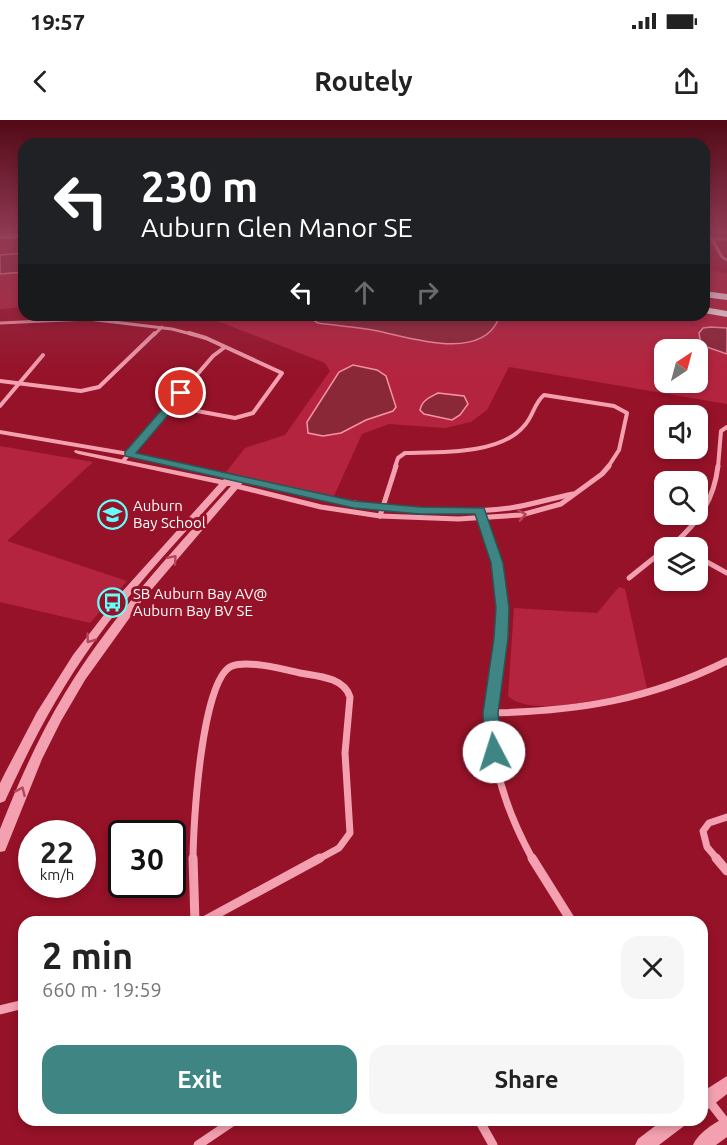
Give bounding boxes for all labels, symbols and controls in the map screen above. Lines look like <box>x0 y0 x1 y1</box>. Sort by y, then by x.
text: 19:57 <box>30 9 85 34</box>
icon: back <box>24 65 57 98</box>
icon: share <box>670 65 703 98</box>
text: Routely <box>314 66 413 96</box>
icon: left <box>42 162 120 240</box>
text: 230 m <box>141 163 258 210</box>
text: Auburn Glen Manor SE <box>141 212 413 242</box>
icon: left <box>285 276 318 309</box>
icon: ahead <box>348 276 381 309</box>
icon: right <box>411 276 444 309</box>
north arrow <box>654 339 708 393</box>
map controls <box>654 339 708 591</box>
pin <box>155 367 206 418</box>
icon: arrive <box>164 376 197 409</box>
button: sound <box>654 405 708 459</box>
button: search <box>654 471 708 525</box>
place label: Auburn Bay School <box>133 497 206 531</box>
school or university icon: Auburn Bay School <box>96 498 128 530</box>
one-way arrow <box>517 509 527 521</box>
button: layers <box>654 537 708 591</box>
one-way arrow <box>166 555 177 566</box>
place label: SB Auburn Bay AV@ Auburn Bay BV SE <box>133 585 267 619</box>
bus stop icon: SB Auburn Bay AV@ Auburn Bay BV SE <box>96 586 128 618</box>
one-way arrow <box>86 633 97 644</box>
position arrow <box>462 720 526 784</box>
one-way arrow <box>14 787 26 798</box>
speed limit sign: 30 <box>108 820 186 898</box>
text: 22 <box>40 835 74 869</box>
text: km/h <box>40 866 74 883</box>
text: 2 min <box>42 935 133 976</box>
button: close <box>621 936 684 999</box>
text: 660 m · 19:59 <box>42 978 162 1001</box>
button: Exit <box>42 1045 357 1114</box>
button: Share <box>369 1045 684 1114</box>

